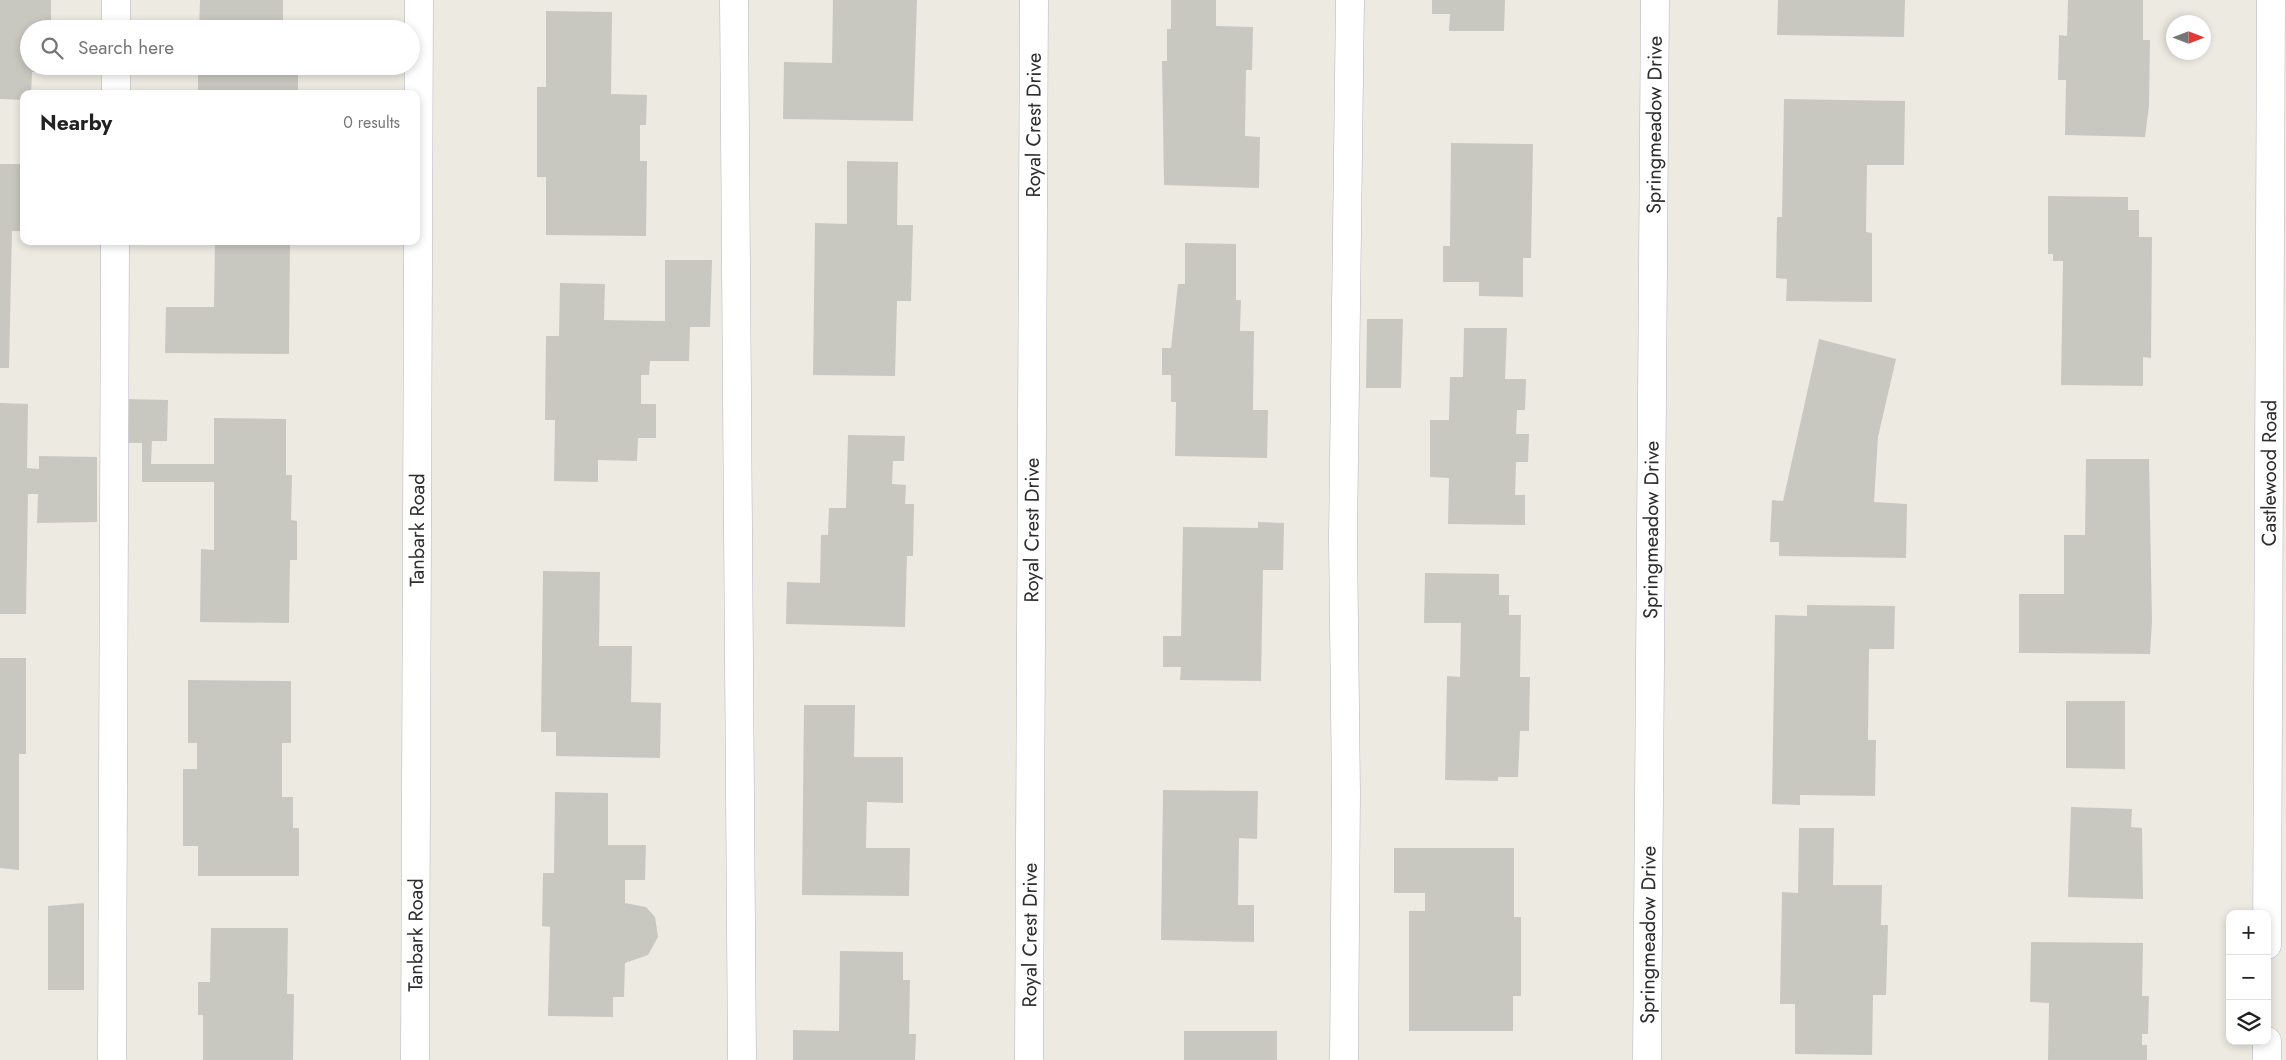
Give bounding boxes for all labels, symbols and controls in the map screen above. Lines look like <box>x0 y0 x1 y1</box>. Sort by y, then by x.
north arrow <box>2166 15 2211 60</box>
search box <box>20 20 420 75</box>
icon: search <box>38 34 66 62</box>
text: Search here <box>78 34 174 61</box>
street label: Springmeadow Drive <box>1639 36 1670 214</box>
street label: Royal Crest Drive <box>1019 53 1049 197</box>
text: Nearby <box>40 108 112 138</box>
text: 0 results <box>343 111 400 134</box>
street label: Castlewood Road <box>2255 400 2284 546</box>
street label: Springmeadow Drive <box>1636 441 1667 619</box>
street label: Royal Crest Drive <box>1017 458 1047 602</box>
street label: Tanbark Road <box>403 473 432 587</box>
street label: Springmeadow Drive <box>1633 846 1664 1024</box>
street label: Royal Crest Drive <box>1015 863 1045 1007</box>
street label: Tanbark Road <box>401 878 431 992</box>
map controls <box>2226 910 2271 1045</box>
button: + <box>2226 910 2271 955</box>
button: − <box>2226 955 2271 1000</box>
button: layers <box>2226 1000 2271 1045</box>

